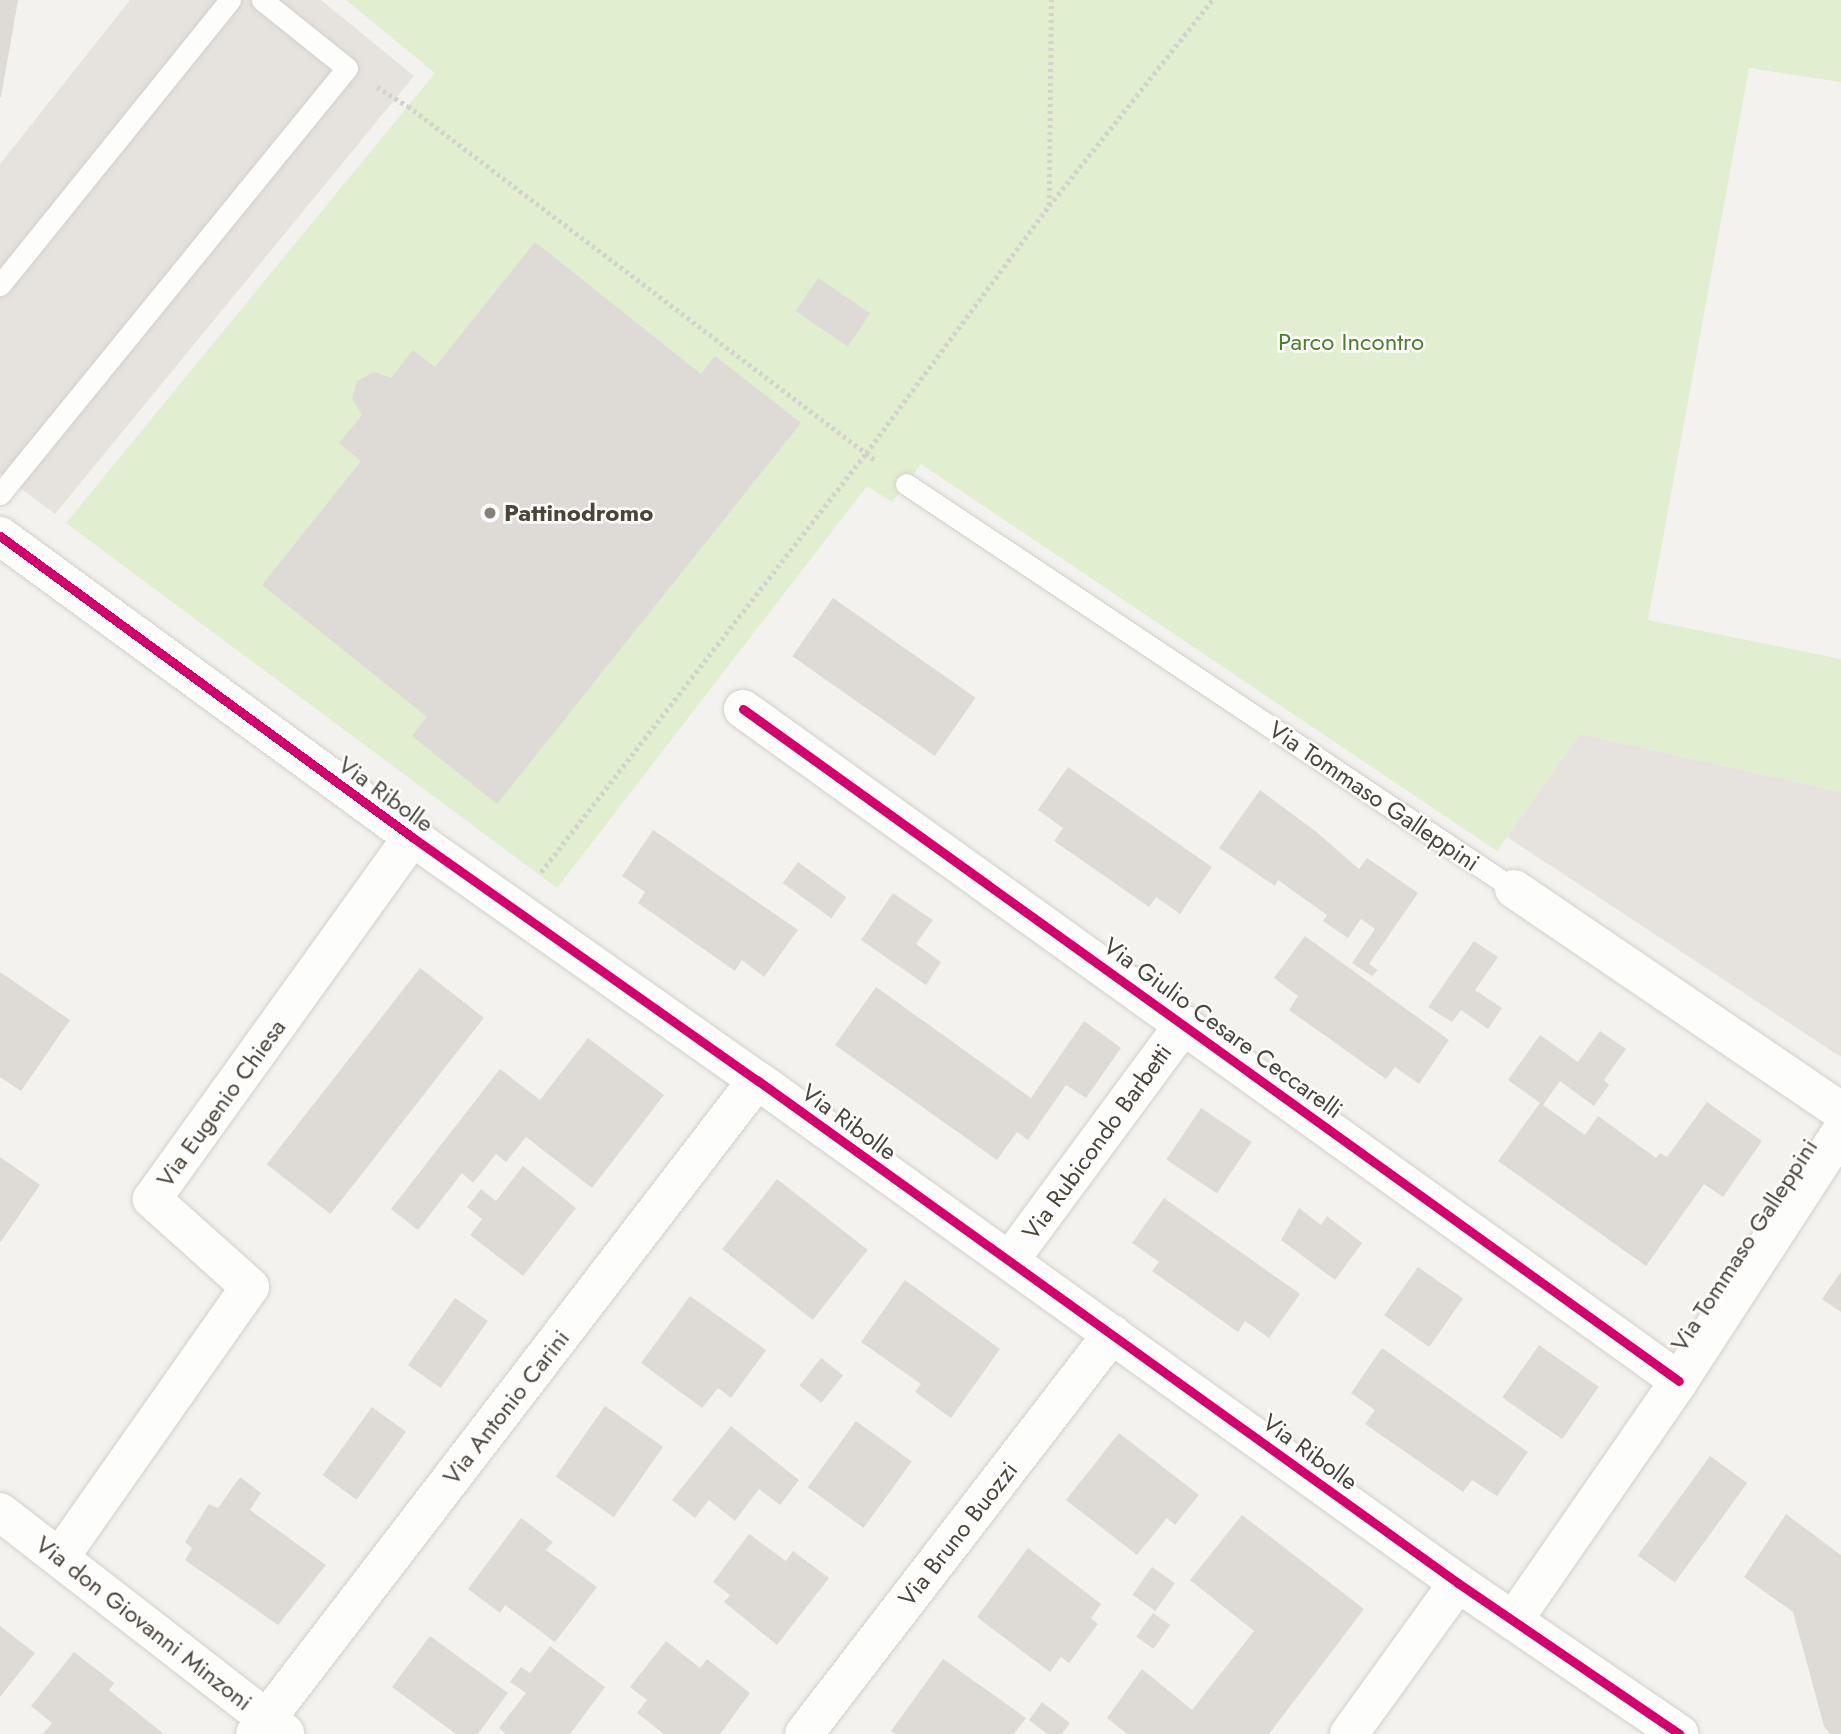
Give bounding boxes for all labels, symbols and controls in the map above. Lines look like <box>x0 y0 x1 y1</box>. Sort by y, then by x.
park label: Parco Incontro <box>1278 328 1424 356</box>
place label: Pattinodromo <box>504 499 653 527</box>
marker: Pattinodromo <box>482 505 498 521</box>
street label: Via Tommaso Galleppini <box>1263 715 1485 877</box>
street label: Via Ribolle <box>333 750 439 838</box>
street label: Via Giulio Cesare Ceccarelli <box>1098 932 1348 1124</box>
street label: Via Eugenio Chiesa <box>150 1013 292 1193</box>
street label: Via Rubicondo Barbetti <box>1016 1039 1178 1245</box>
street label: Via Ribolle <box>796 1078 902 1166</box>
street label: Via Tommaso Galleppini <box>1664 1133 1824 1357</box>
street label: Via Antonio Carini <box>437 1324 575 1490</box>
street label: Via Ribolle <box>1257 1408 1363 1496</box>
street label: Via Bruno Buozzi <box>893 1456 1023 1612</box>
street label: Via don Giovanni Minzoni <box>30 1530 258 1716</box>

